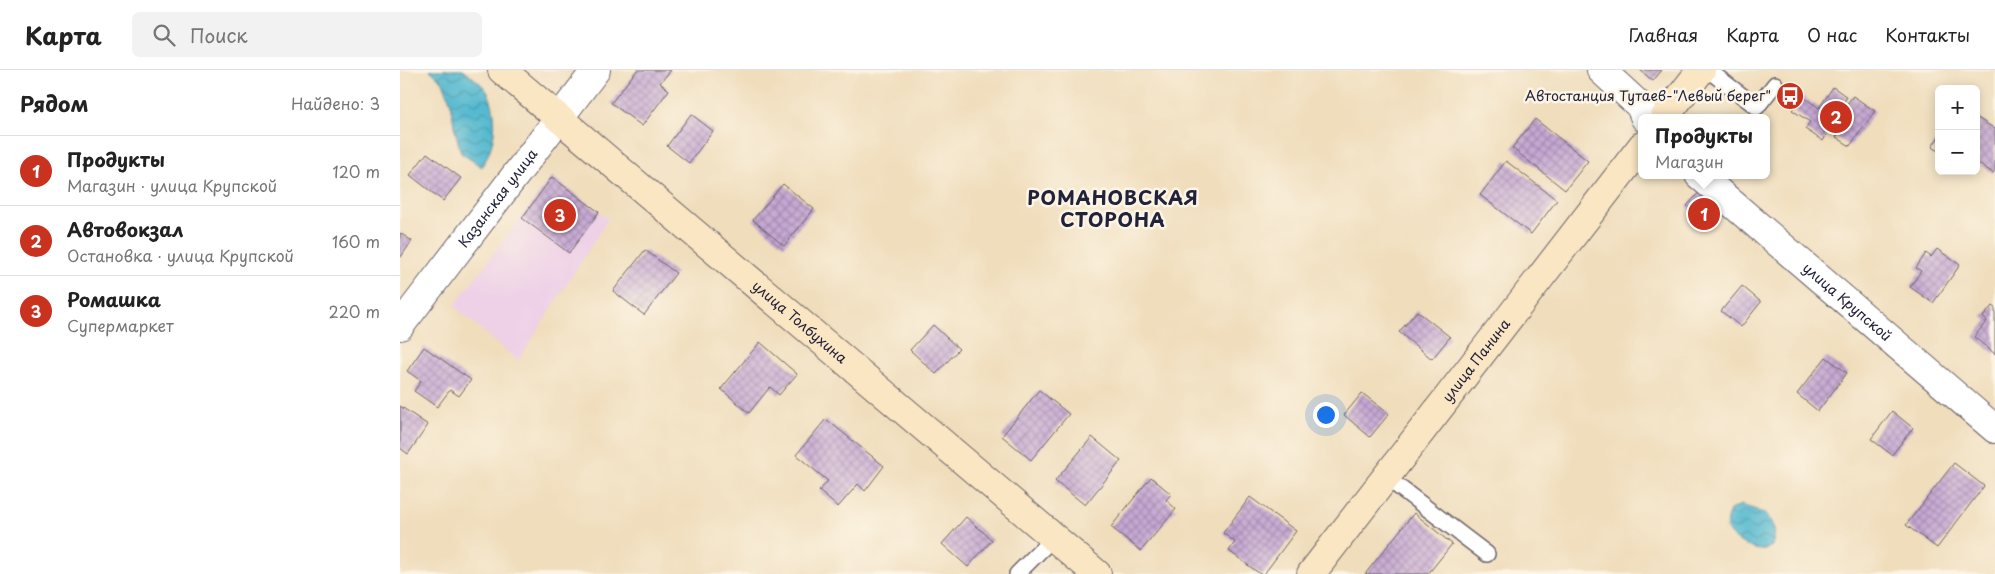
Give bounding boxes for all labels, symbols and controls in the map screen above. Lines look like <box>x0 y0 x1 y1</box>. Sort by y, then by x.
search box <box>132 12 482 57</box>
text: Карта <box>25 17 102 53</box>
icon: search <box>150 21 178 49</box>
text: Поиск <box>190 21 248 49</box>
text: Главная <box>1629 21 1698 48</box>
text: Карта <box>1726 21 1779 48</box>
text: О нас <box>1807 21 1857 48</box>
text: Контакты <box>1885 21 1970 48</box>
bus stop icon: Автостанция Тутаев-"Левый берег" <box>1775 81 1805 111</box>
place label: Автостанция Тутаев-"Левый берег" <box>1525 85 1771 106</box>
map controls <box>1935 85 1980 175</box>
button: + <box>1935 85 1980 130</box>
text: Рядом <box>20 87 88 119</box>
text: Найдено: 3 <box>291 91 380 115</box>
pin: 2 <box>1820 98 1852 136</box>
popup <box>1638 114 1770 179</box>
text: Продукты <box>1655 121 1753 149</box>
button: − <box>1935 130 1980 175</box>
street label: Казанская улица <box>453 144 542 252</box>
text: Продукты <box>67 145 165 173</box>
text: Магазин <box>1655 149 1724 173</box>
text: 1 <box>32 159 40 183</box>
text: 120 m <box>333 159 380 183</box>
text: Магазин · улица Крупской <box>67 173 277 197</box>
district label: РОМАНОВСКАЯ СТОРОНА <box>1027 183 1199 233</box>
pin: 1 <box>1688 195 1720 233</box>
pin: 3 <box>544 196 576 234</box>
text: Автовокзал <box>67 215 184 243</box>
text: 2 <box>30 229 42 253</box>
text: 160 m <box>332 229 380 253</box>
text: Остановка · улица Крупской <box>67 243 294 267</box>
street label: улица Крупской <box>1798 257 1896 346</box>
street label: улица Толбухина <box>748 275 852 368</box>
text: Ромашка <box>67 285 161 313</box>
text: 3 <box>31 299 41 323</box>
text: 220 m <box>329 299 380 323</box>
text: Супермаркет <box>67 313 174 337</box>
street label: улица Панина <box>1437 314 1515 406</box>
your location <box>1313 402 1339 428</box>

